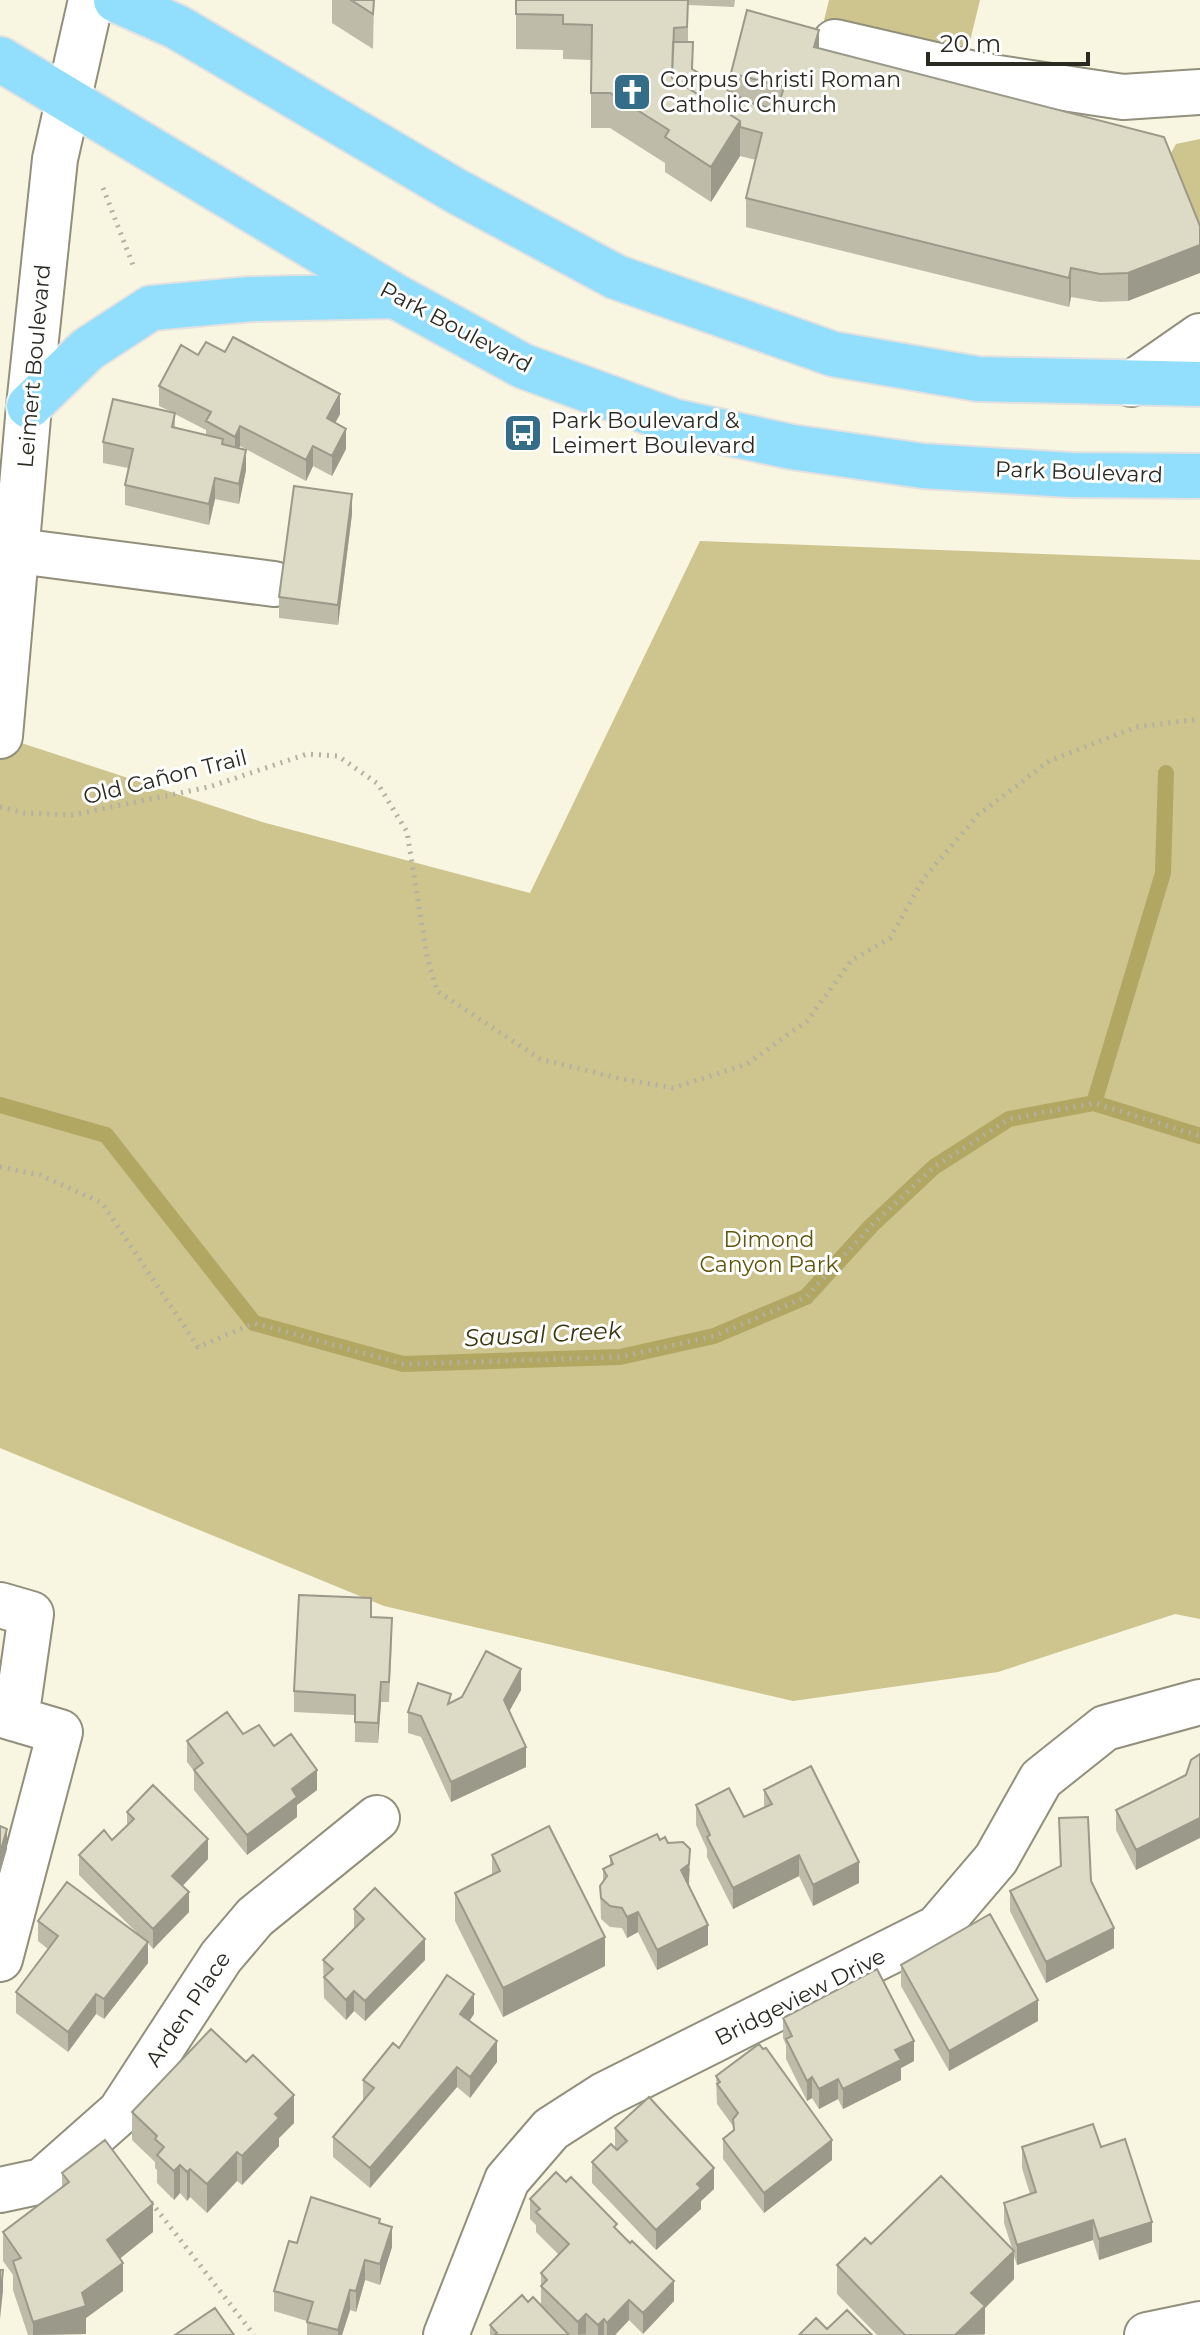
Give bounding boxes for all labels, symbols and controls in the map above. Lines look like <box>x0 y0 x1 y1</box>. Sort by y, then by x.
scale bar <box>928 16 1088 66</box>
text: 20 m <box>940 29 1001 58</box>
place label: Corpus Christi Roman Catholic Church <box>660 66 901 118</box>
church icon: Corpus Christi Roman Catholic Church <box>611 71 653 113</box>
street label: Leimert Boulevard <box>12 263 56 469</box>
street label: Park Boulevard <box>375 276 537 378</box>
place label: Park Boulevard & Leimert Boulevard <box>551 407 756 459</box>
bus stop icon: Park Boulevard & Leimert Boulevard <box>502 412 544 454</box>
street label: Park Boulevard <box>995 456 1163 488</box>
street label: Old Cañon Trail <box>80 744 250 810</box>
park label: Dimond Canyon Park <box>699 1226 839 1278</box>
water label: Sausal Creek <box>463 1315 624 1353</box>
street label: Bridgeview Drive <box>710 1942 890 2052</box>
street label: Arden Place <box>140 1946 236 2072</box>

